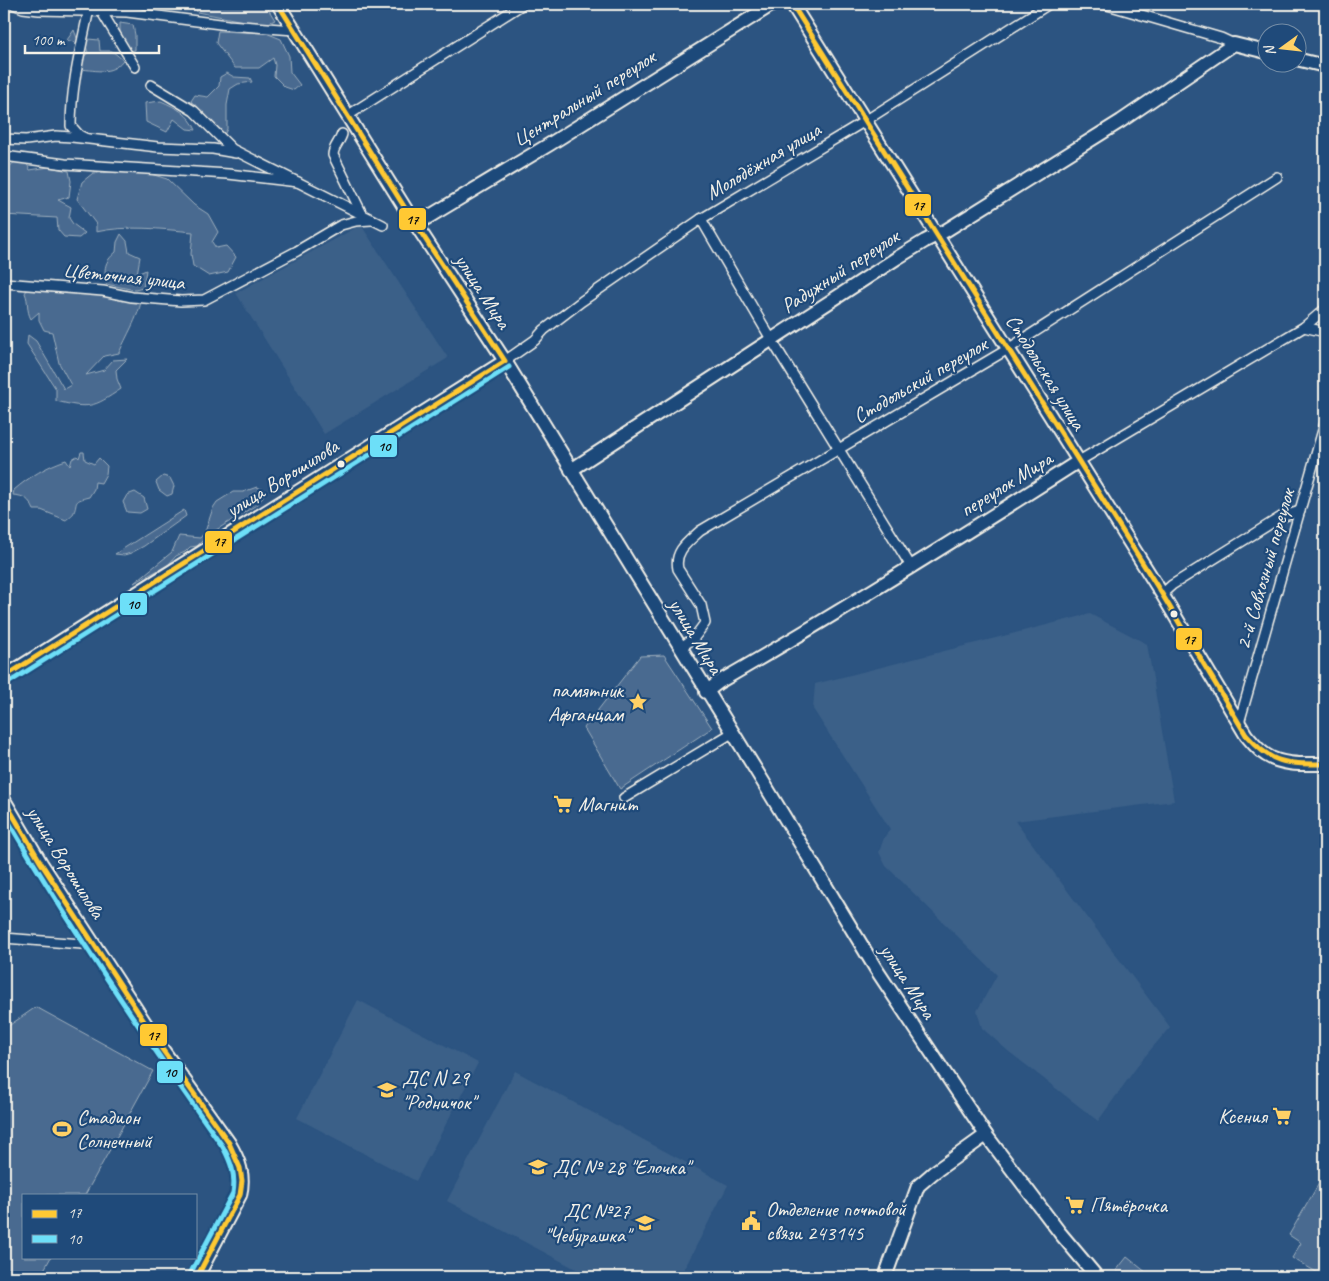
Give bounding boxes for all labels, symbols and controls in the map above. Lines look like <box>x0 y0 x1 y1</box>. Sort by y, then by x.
scale bar <box>25 22 159 54</box>
north arrow <box>1256 22 1306 72</box>
text: 100 m <box>32 31 66 50</box>
street label: Центральный переулок <box>508 43 662 152</box>
text: N <box>1260 43 1279 58</box>
street label: Молодёжная улица <box>701 116 827 206</box>
line badge: 17 <box>904 193 932 217</box>
text: 17 <box>912 197 926 214</box>
line badge: 17 <box>398 207 427 231</box>
text: 17 <box>406 211 420 228</box>
street label: Радужный переулок <box>776 222 906 319</box>
street label: улица Мира <box>448 247 518 335</box>
street label: Цветочная улица <box>62 257 188 295</box>
street label: Стодольская улица <box>1000 309 1093 436</box>
street label: Стодольский переулок <box>848 330 994 429</box>
street label: улица Ворошилова <box>219 432 345 524</box>
line badge: 10 <box>369 434 398 458</box>
text: 10 <box>378 438 392 455</box>
street label: переулок Мира <box>955 444 1059 523</box>
unlabelled marker <box>336 459 346 469</box>
street label: 2-й Совхозный переулок <box>1230 484 1301 652</box>
line badge: 17 <box>204 530 233 554</box>
text: 17 <box>213 533 227 550</box>
street label: улица Мира <box>662 591 730 680</box>
line badge: 10 <box>119 592 148 616</box>
text: 10 <box>127 596 141 613</box>
unlabelled marker <box>1169 609 1179 619</box>
line badge: 17 <box>1175 627 1203 651</box>
text: 17 <box>1183 631 1197 648</box>
place label: памятник Афганцам <box>548 677 625 727</box>
place icon: памятник Афганцам <box>627 691 649 713</box>
place label: Магнит <box>578 791 639 817</box>
supermarket icon: Магнит <box>552 793 574 815</box>
street label: улица Ворошилова <box>20 799 112 925</box>
street label: улица Мира <box>873 937 943 1025</box>
line badge: 17 <box>139 1023 168 1047</box>
text: 17 <box>147 1027 161 1044</box>
line badge: 10 <box>156 1060 184 1084</box>
text: 10 <box>164 1064 178 1081</box>
place label: ДС N 29 "Родничок" <box>402 1065 479 1115</box>
school or university icon: ДС N 29 "Родничок" <box>376 1079 398 1101</box>
place label: Ксения <box>1218 1103 1269 1129</box>
place label: Стадион Солнечный <box>77 1104 153 1154</box>
supermarket icon: Ксения <box>1271 1105 1293 1127</box>
sports icon: Стадион Солнечный <box>51 1118 73 1140</box>
place label: ДС № 28 "Елочка" <box>553 1154 694 1180</box>
school or university icon: ДС № 28 "Елочка" <box>527 1156 549 1178</box>
place label: Пятёрочка <box>1090 1192 1169 1218</box>
legend <box>22 1194 198 1258</box>
supermarket icon: Пятёрочка <box>1064 1194 1086 1216</box>
place label: Отделение почтовой связи 243145 <box>766 1196 907 1246</box>
place label: ДС №27 "Чебурашка" <box>544 1198 634 1248</box>
text: 17 <box>68 1204 83 1223</box>
public building icon: Отделение почтовой связи 243145 <box>740 1210 762 1232</box>
school or university icon: ДС №27 "Чебурашка" <box>634 1212 656 1234</box>
text: 10 <box>68 1230 83 1249</box>

